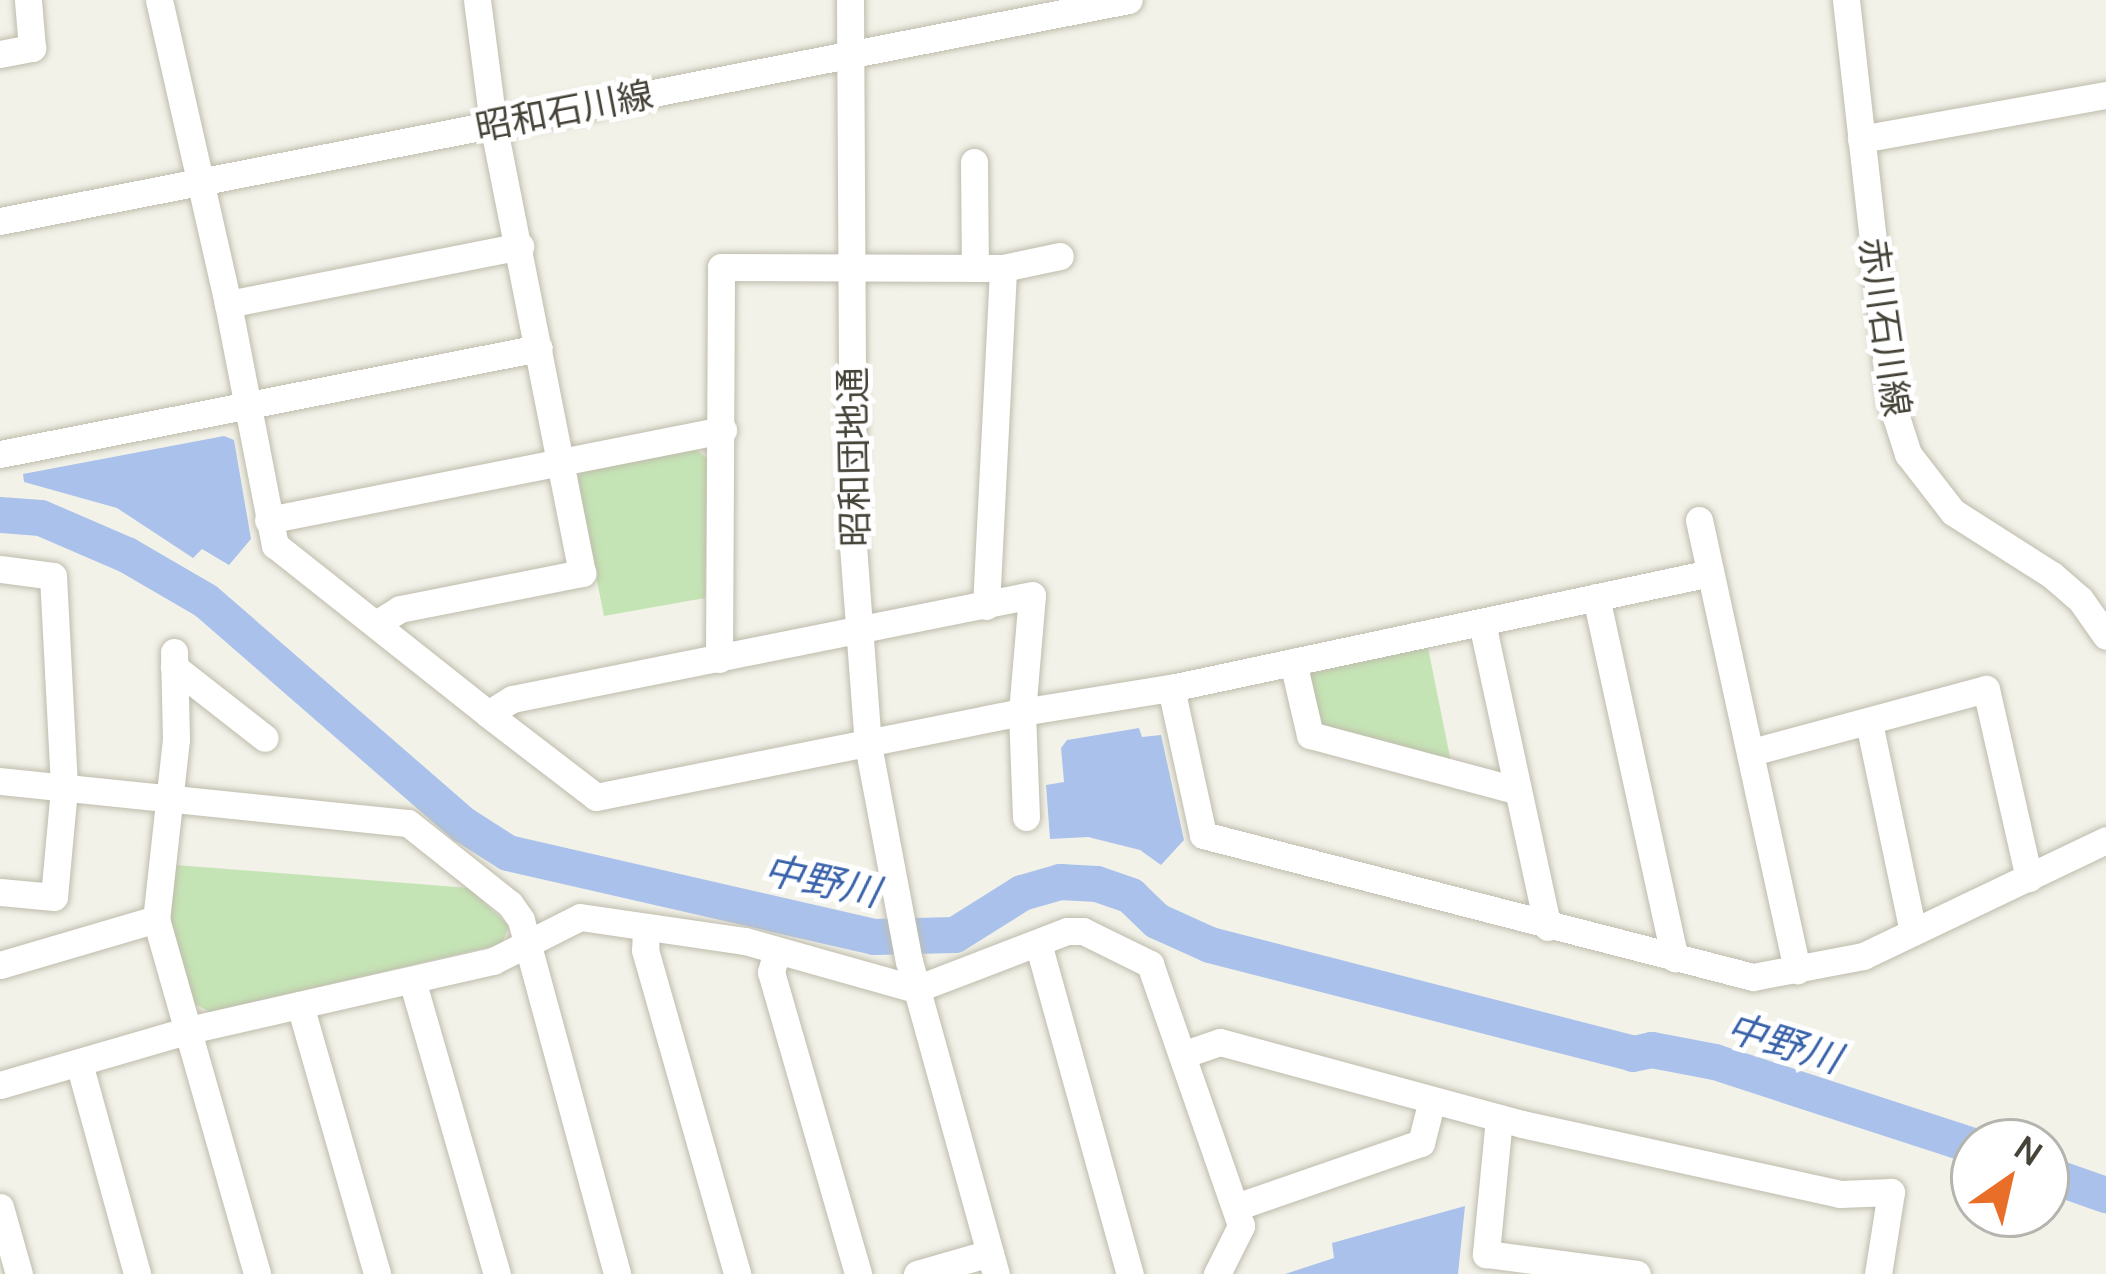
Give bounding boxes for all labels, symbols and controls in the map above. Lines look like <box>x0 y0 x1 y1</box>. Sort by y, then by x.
street label: 昭和石川線 <box>472 72 656 148</box>
street label: 赤川石川線 <box>1852 235 1920 419</box>
street label: 昭和団地通 <box>830 367 876 547</box>
water label: 中野川 <box>760 845 884 915</box>
water label: 中野川 <box>1721 1003 1847 1081</box>
north arrow <box>1950 1118 2070 1238</box>
text: N <box>2006 1125 2051 1176</box>

